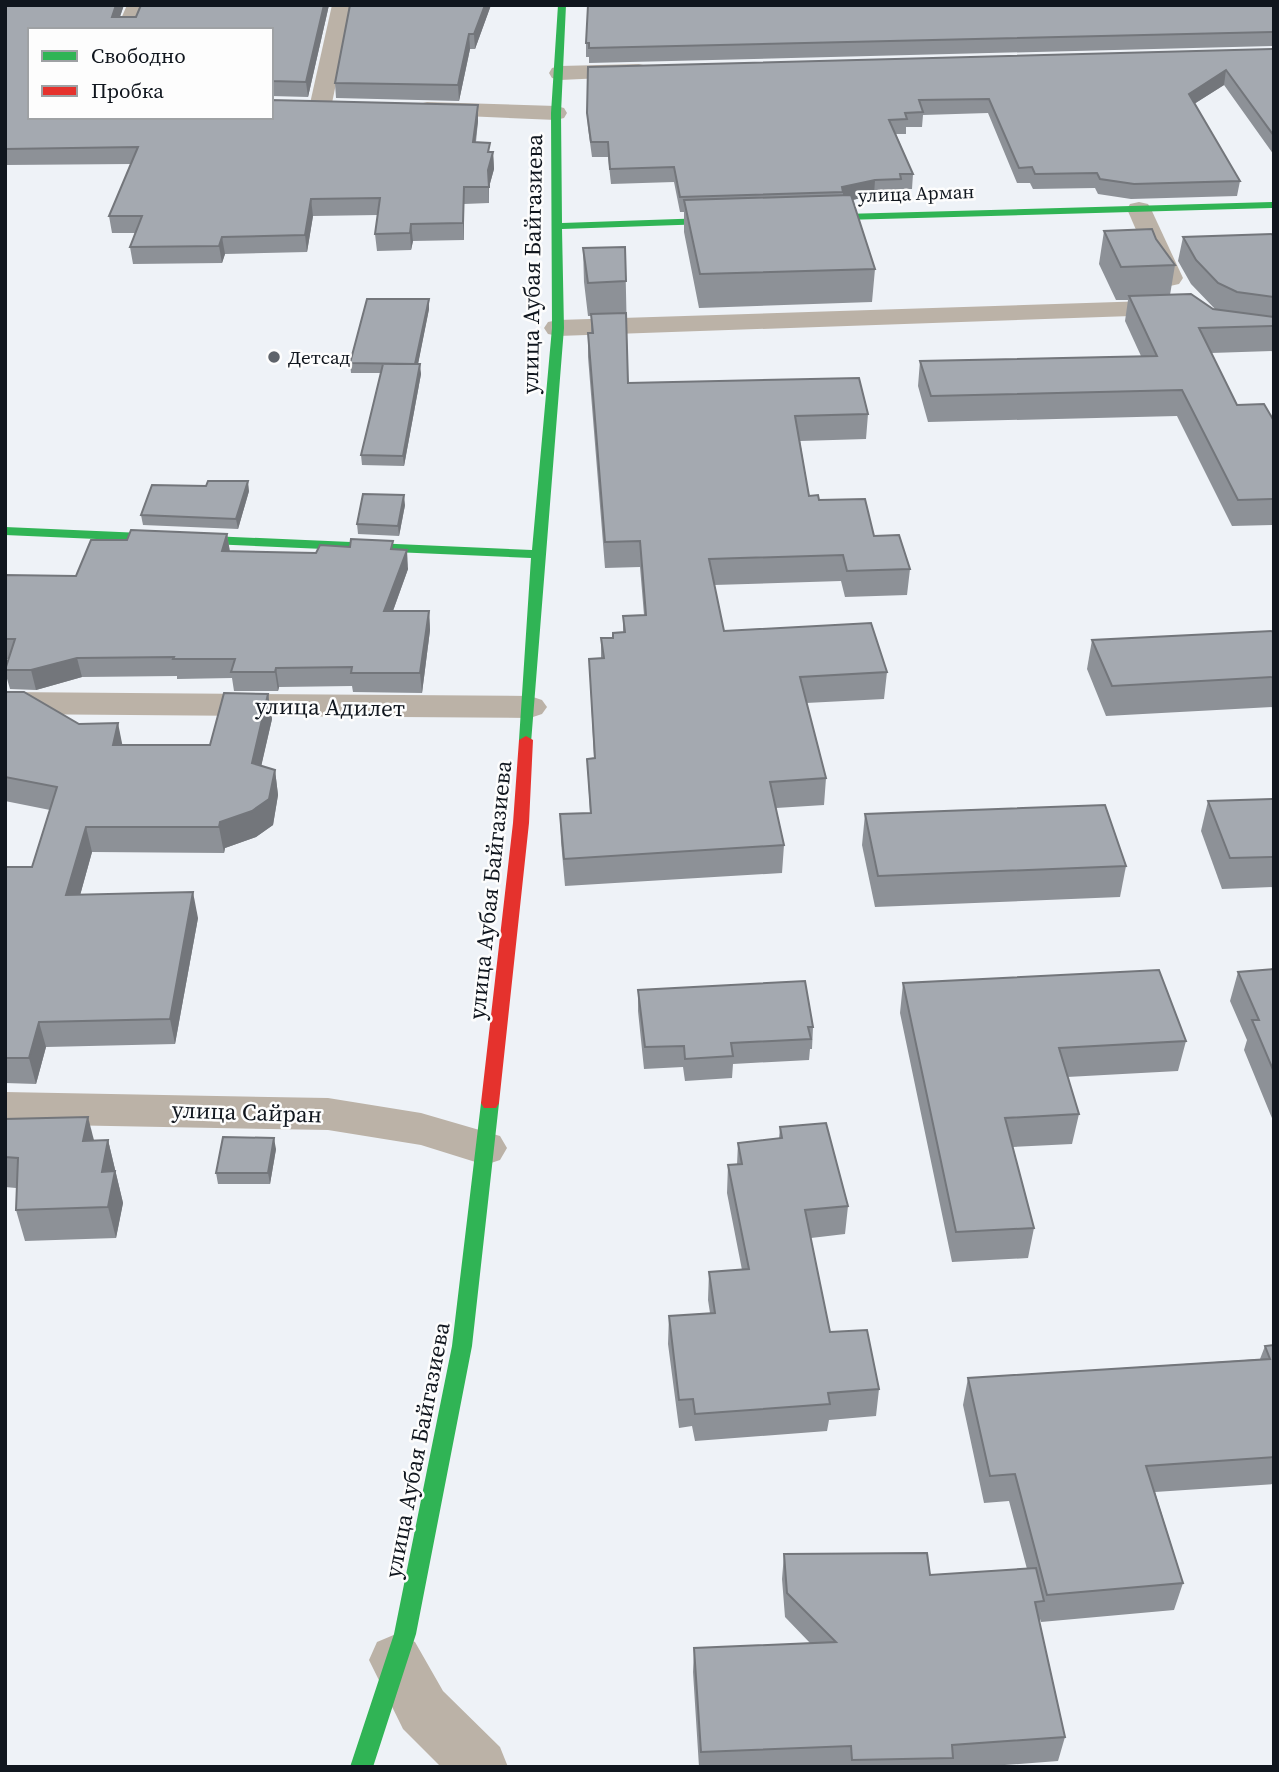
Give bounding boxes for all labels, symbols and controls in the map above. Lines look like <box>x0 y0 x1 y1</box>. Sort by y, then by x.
legend <box>28 28 273 119</box>
text: Свободно <box>91 41 186 70</box>
text: Пробка <box>91 76 164 105</box>
street label: улица Аубая Байгазиева <box>514 133 550 394</box>
street label: улица Арман <box>857 178 975 208</box>
place label: Детсад <box>288 344 351 370</box>
marker: Детсад <box>266 349 282 365</box>
street label: улица Адилет <box>255 690 405 724</box>
street label: улица Аубая Байгазиева <box>460 759 520 1021</box>
street label: улица Сайран <box>171 1093 323 1131</box>
street label: улица Аубая Байгазиева <box>376 1319 458 1581</box>

